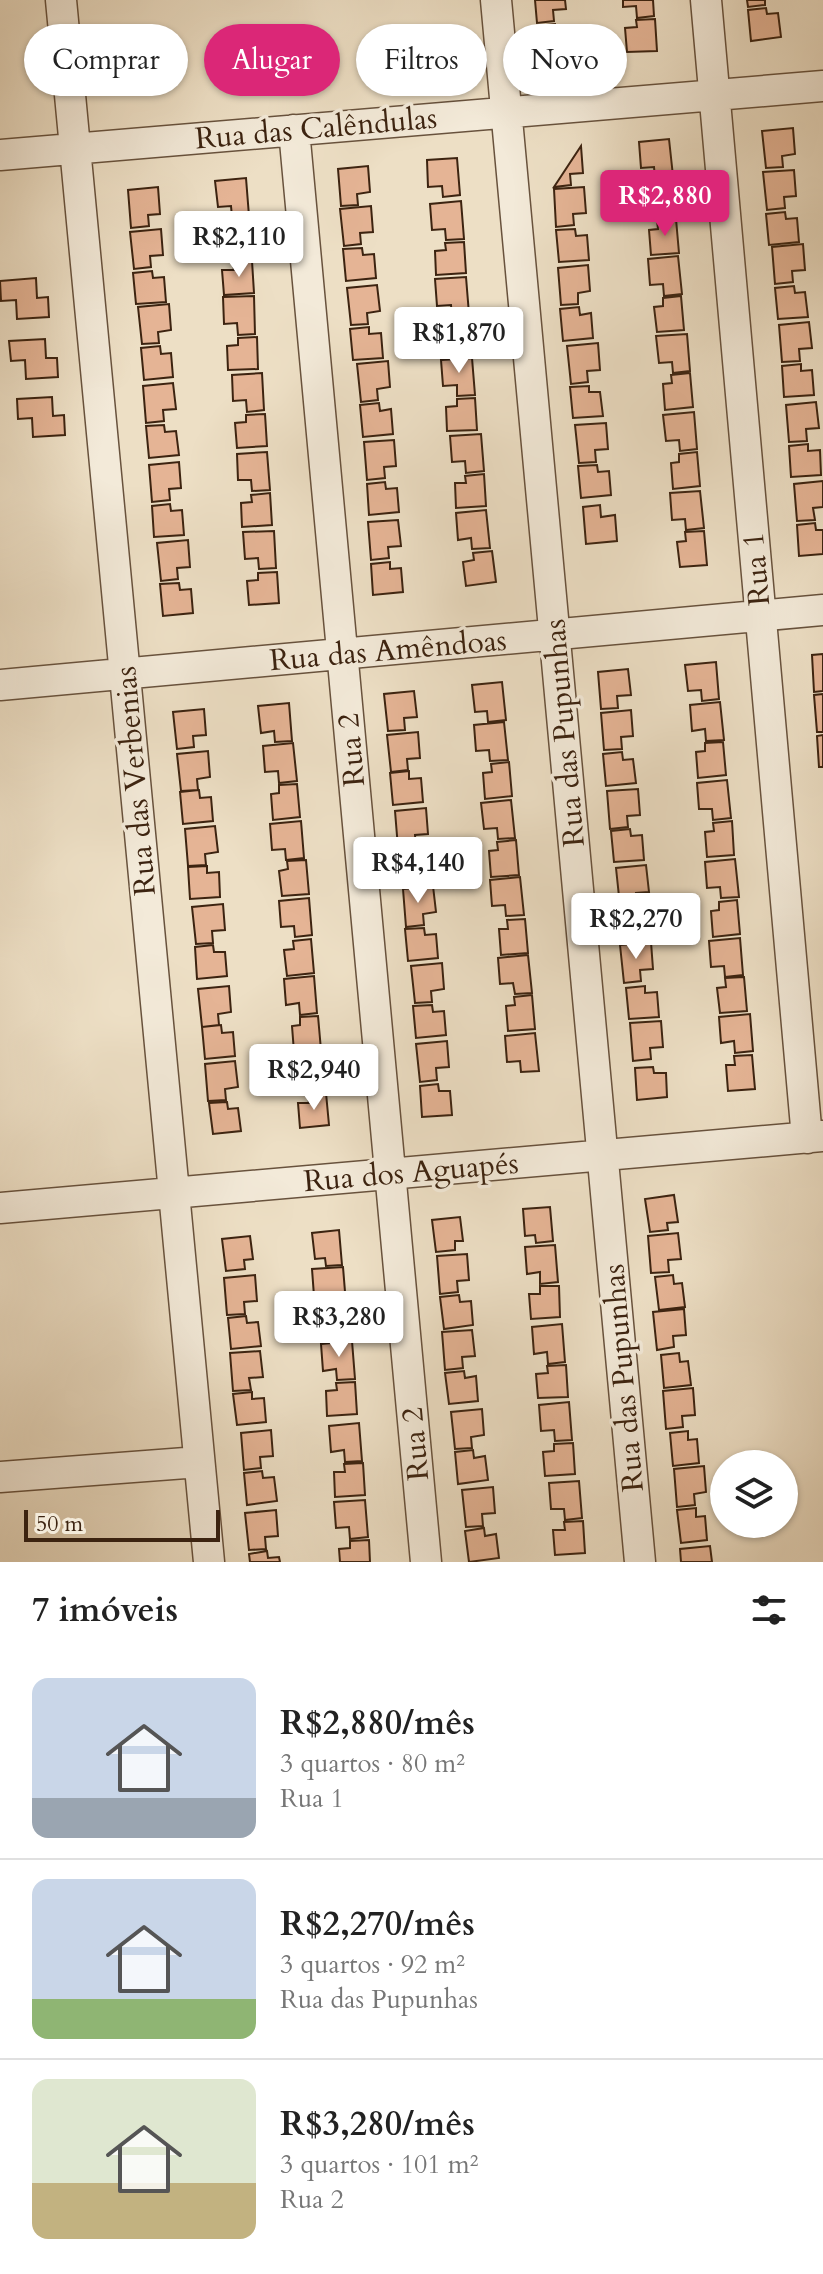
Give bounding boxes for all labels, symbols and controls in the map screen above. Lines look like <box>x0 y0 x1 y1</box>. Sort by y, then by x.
chip: Comprar <box>24 24 188 96</box>
chip: Alugar <box>204 24 340 96</box>
chip: Filtros <box>356 24 487 96</box>
chip: Novo <box>503 24 627 96</box>
street label: Rua das Calêndulas <box>193 98 439 159</box>
pin: R$2,880 <box>591 170 739 238</box>
text: R$2,880 <box>618 178 712 213</box>
pin: R$2,110 <box>165 211 313 279</box>
text: R$2,110 <box>192 219 286 254</box>
pin: R$1,870 <box>385 307 533 375</box>
text: R$1,870 <box>412 315 506 350</box>
street label: Rua 1 <box>733 530 780 607</box>
street label: Rua das Pupunhas <box>534 617 595 849</box>
street label: Rua das Amêndoas <box>268 620 508 681</box>
street label: Rua das Verbenias <box>105 665 166 897</box>
street label: Rua 2 <box>328 711 375 788</box>
pin: R$4,140 <box>344 837 492 905</box>
text: R$4,140 <box>371 845 465 880</box>
pin: R$2,270 <box>562 893 710 961</box>
text: R$2,270 <box>589 901 683 936</box>
pin: R$2,940 <box>240 1044 388 1112</box>
text: R$2,940 <box>267 1052 361 1087</box>
street label: Rua dos Aguapés <box>302 1143 520 1202</box>
street label: Rua das Pupunhas <box>593 1262 654 1494</box>
pin: R$3,280 <box>265 1291 413 1359</box>
text: R$3,280 <box>292 1299 386 1334</box>
street label: Rua 2 <box>392 1405 439 1482</box>
map controls <box>710 1450 798 1538</box>
button: layers <box>710 1450 798 1538</box>
scale bar <box>24 1506 220 1542</box>
text: 50 m <box>36 1509 83 1539</box>
text: 7 imóveis <box>32 1587 178 1633</box>
icon: filters <box>747 1588 791 1632</box>
text: R$2,880/mês <box>280 1700 475 1746</box>
icon: home <box>96 1710 192 1806</box>
text: 3 quartos · 80 m² <box>280 1746 465 1781</box>
text: Rua 1 <box>280 1781 344 1816</box>
text: R$2,270/mês <box>280 1901 475 1947</box>
icon: home <box>96 1911 192 2007</box>
text: 3 quartos · 92 m² <box>280 1947 465 1982</box>
text: Rua das Pupunhas <box>280 1982 478 2017</box>
text: R$3,280/mês <box>280 2101 475 2147</box>
icon: home <box>96 2111 192 2207</box>
text: 3 quartos · 101 m² <box>280 2147 478 2182</box>
text: Rua 2 <box>280 2182 344 2217</box>

